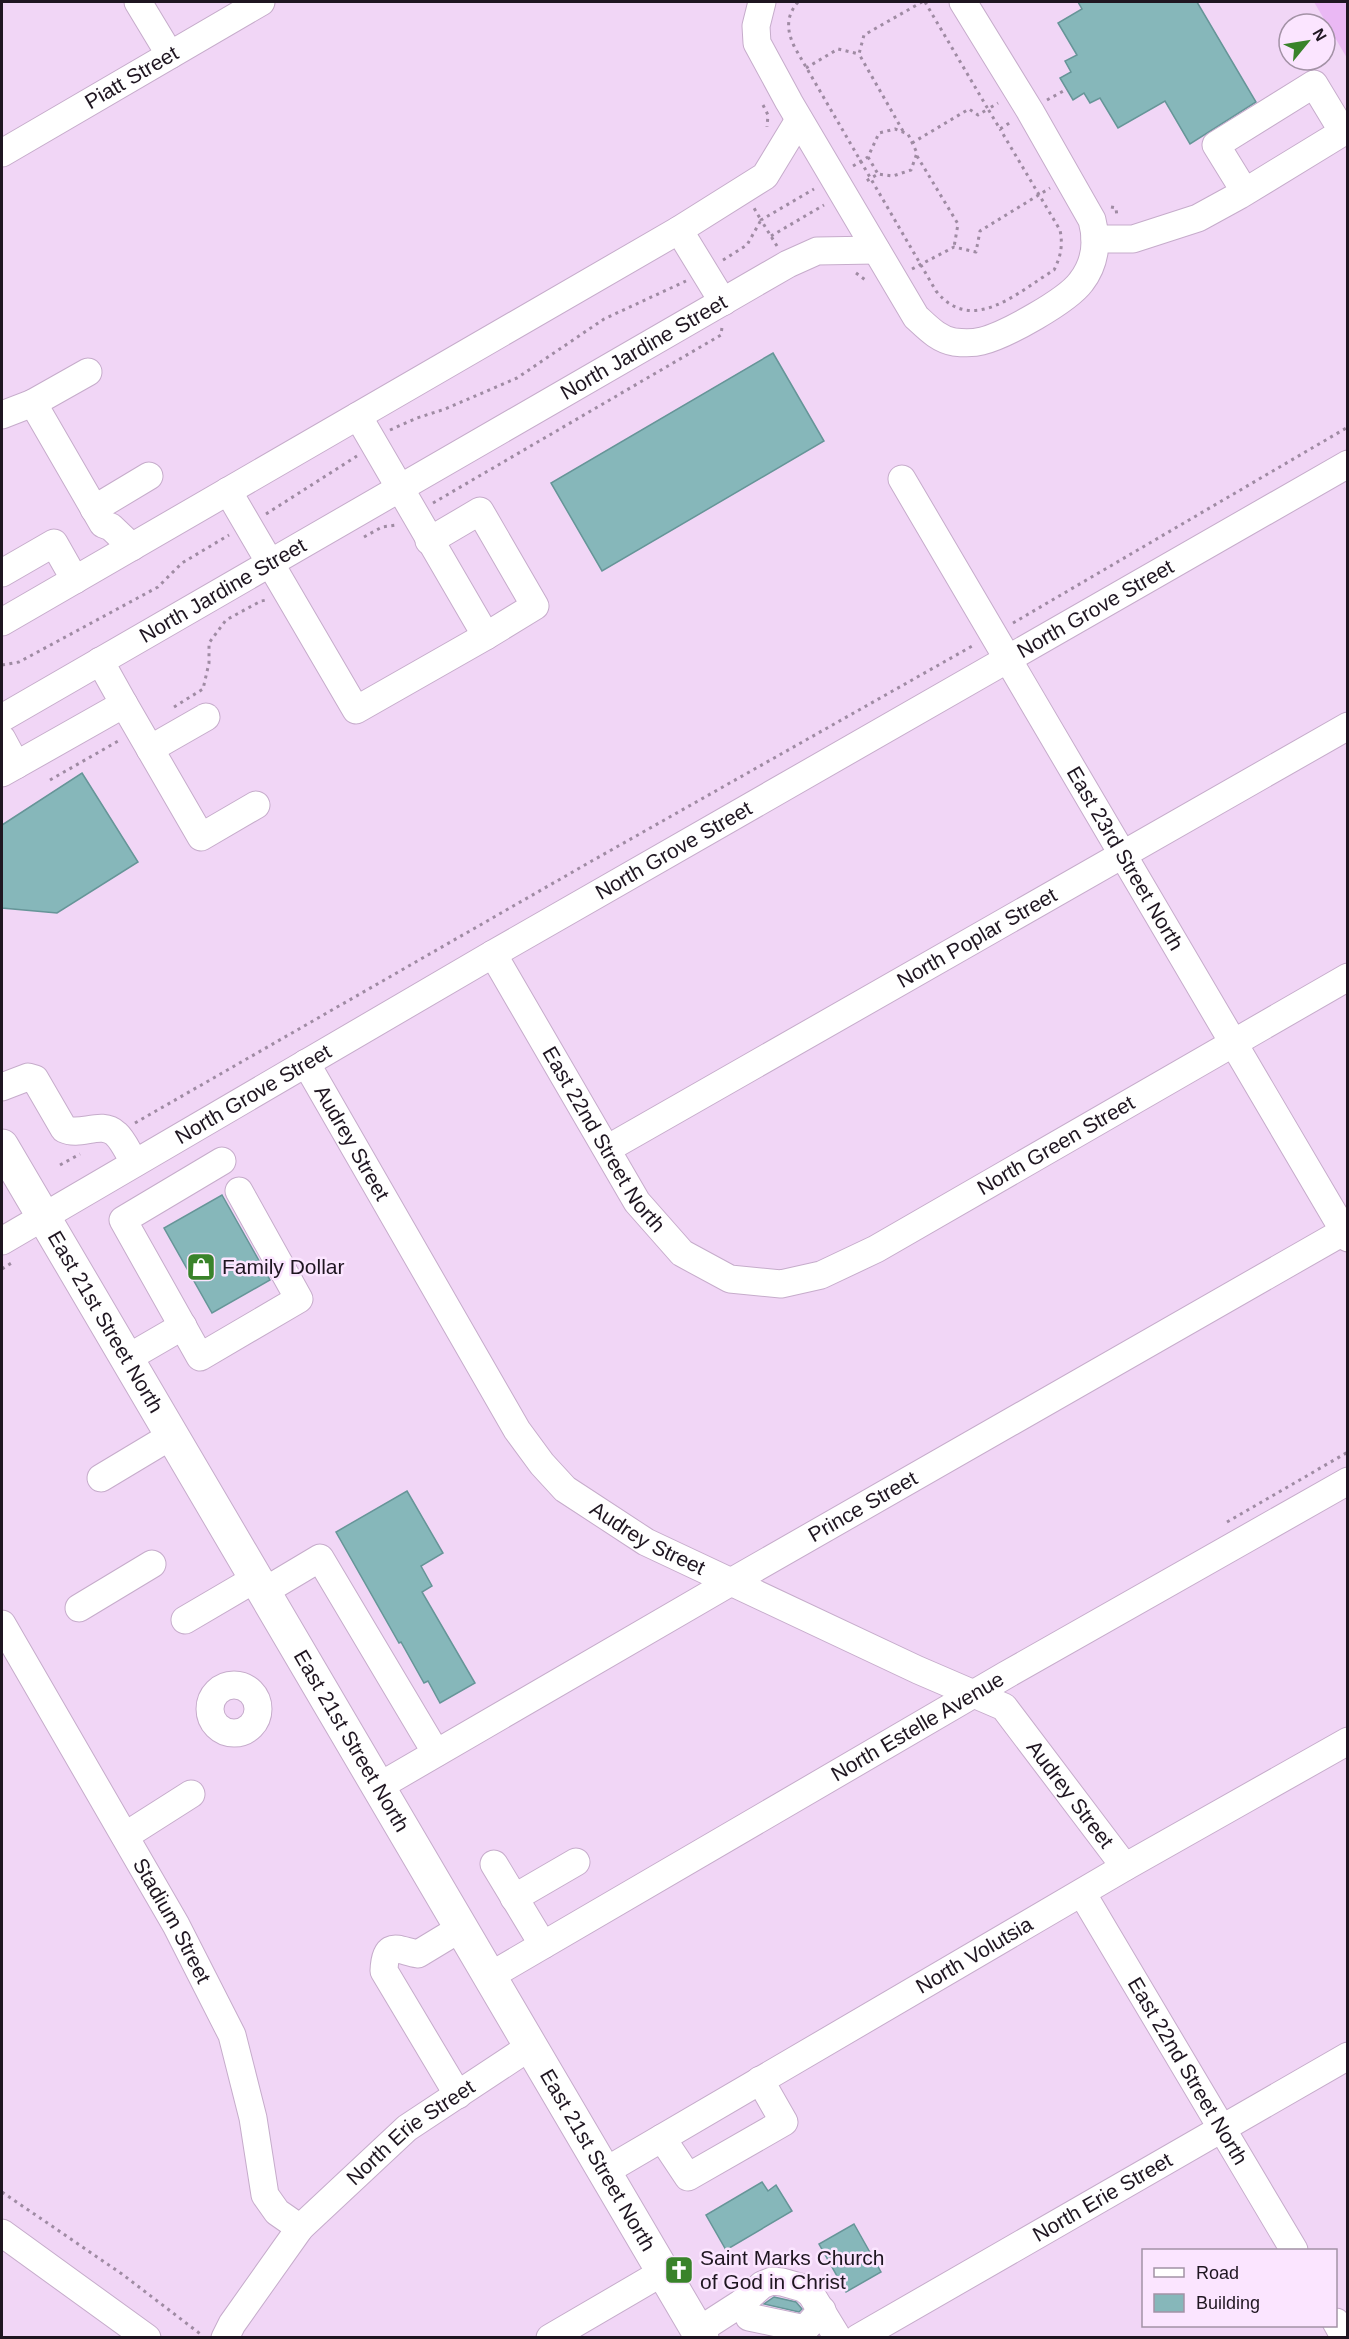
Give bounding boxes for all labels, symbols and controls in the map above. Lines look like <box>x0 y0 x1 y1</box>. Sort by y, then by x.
north arrow <box>1277 12 1337 72</box>
text: N <box>1309 25 1330 44</box>
street label: Piatt Street <box>81 41 182 113</box>
street label: North Jardine Street <box>556 290 731 404</box>
street label: North Jardine Street <box>135 533 310 647</box>
street label: North Grove Street <box>1013 554 1177 662</box>
street label: East 23rd Street North <box>1062 762 1188 954</box>
street label: North Grove Street <box>591 796 756 904</box>
street label: North Poplar Street <box>893 883 1061 992</box>
street label: North Grove Street <box>171 1039 335 1148</box>
street label: East 22nd Street North <box>538 1042 670 1236</box>
street label: Audrey Street <box>310 1081 394 1204</box>
street label: North Green Street <box>973 1091 1138 1199</box>
street label: East 21st Street North <box>43 1227 168 1417</box>
shop icon: Family Dollar <box>185 1251 217 1283</box>
place label: Family Dollar <box>222 1255 345 1278</box>
street label: Prince Street <box>804 1466 921 1546</box>
street label: Audrey Street <box>586 1497 709 1579</box>
street label: East 21st Street North <box>290 1646 414 1836</box>
street label: North Estelle Avenue <box>827 1667 1008 1785</box>
street label: Audrey Street <box>1022 1736 1118 1852</box>
street label: Stadium Street <box>129 1854 216 1987</box>
street label: North Volutsia <box>912 1912 1037 1998</box>
street label: East 22nd Street North <box>1124 1973 1253 2169</box>
street label: East 21st Street North <box>536 2065 660 2255</box>
street label: North Erie Street <box>342 2075 479 2189</box>
street label: North Erie Street <box>1029 2148 1176 2246</box>
place label: Saint Marks Church of God in Christ <box>700 2246 884 2293</box>
legend <box>1142 2249 1337 2327</box>
church icon: Saint Marks Church of God in Christ <box>663 2254 695 2286</box>
text: Road <box>1196 2263 1239 2283</box>
text: Building <box>1196 2293 1260 2313</box>

